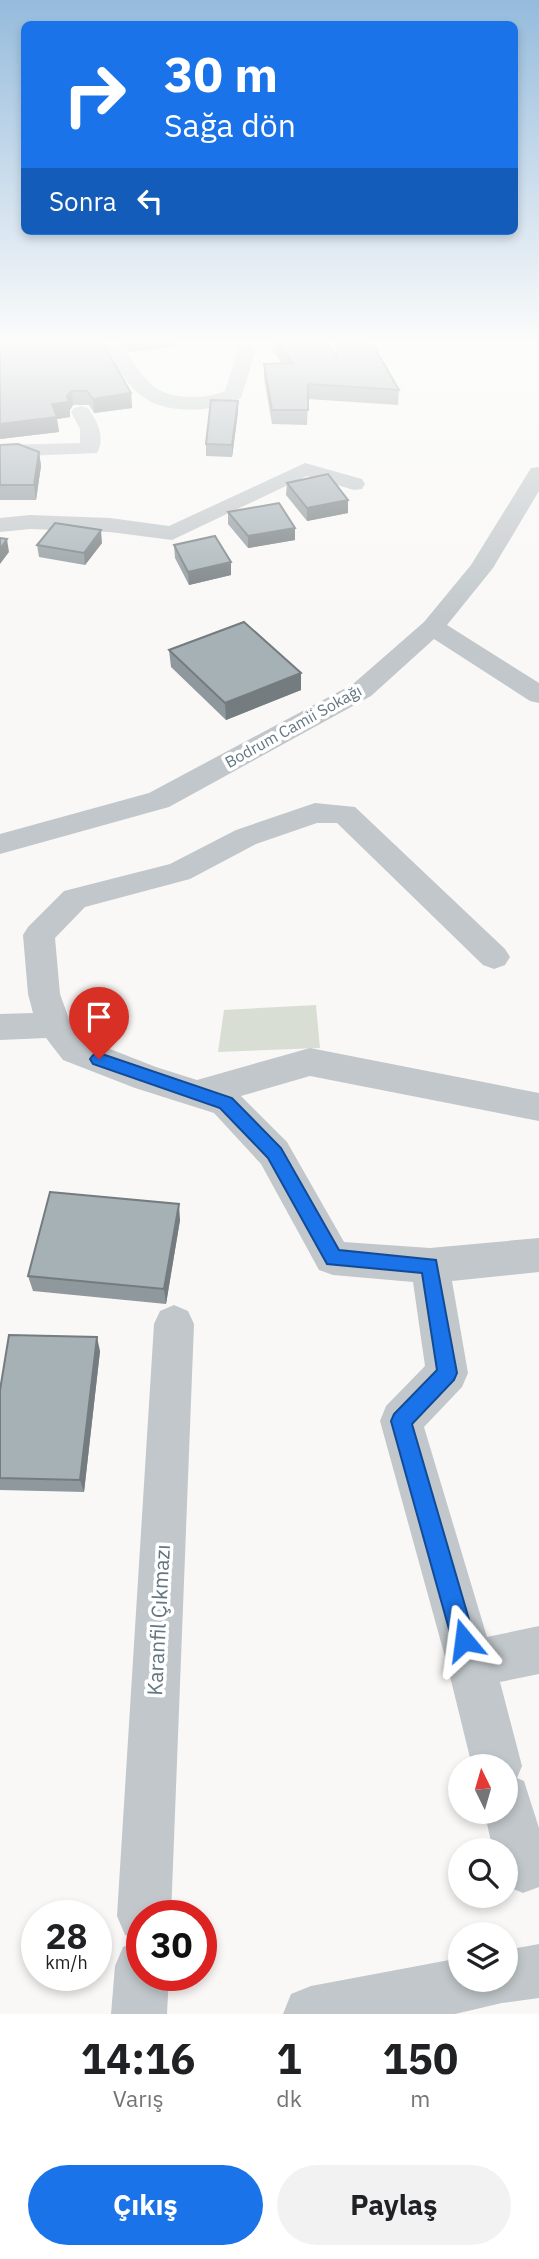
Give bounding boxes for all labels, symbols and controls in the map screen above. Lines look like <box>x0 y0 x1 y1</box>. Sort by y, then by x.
text: 30 m <box>164 42 278 105</box>
icon: right <box>49 49 140 140</box>
text: Sağa dön <box>164 104 296 146</box>
icon: left <box>131 182 169 220</box>
text: Sonra <box>49 184 117 218</box>
street label: Bodrum Camii Sokağı <box>221 680 365 772</box>
pin <box>69 987 129 1059</box>
icon: arrive <box>80 998 118 1036</box>
street label: Karanfil Çıkmazı <box>140 1544 176 1696</box>
position arrow <box>427 1603 501 1677</box>
north arrow <box>448 1754 518 1824</box>
map controls <box>448 1754 518 1992</box>
button: search <box>448 1838 518 1908</box>
speed limit sign: 30 <box>126 1900 217 1991</box>
text: 28 <box>45 1913 88 1959</box>
button: layers <box>448 1922 518 1992</box>
text: km/h <box>45 1951 88 1974</box>
text: 14:16 <box>81 2031 195 2086</box>
text: 1 <box>276 2031 302 2086</box>
text: 150 <box>383 2031 458 2086</box>
text: Varış <box>113 2083 164 2113</box>
text: dk <box>276 2083 302 2113</box>
text: m <box>410 2083 430 2113</box>
button: Çıkış <box>28 2165 263 2245</box>
button: Paylaş <box>277 2165 511 2245</box>

